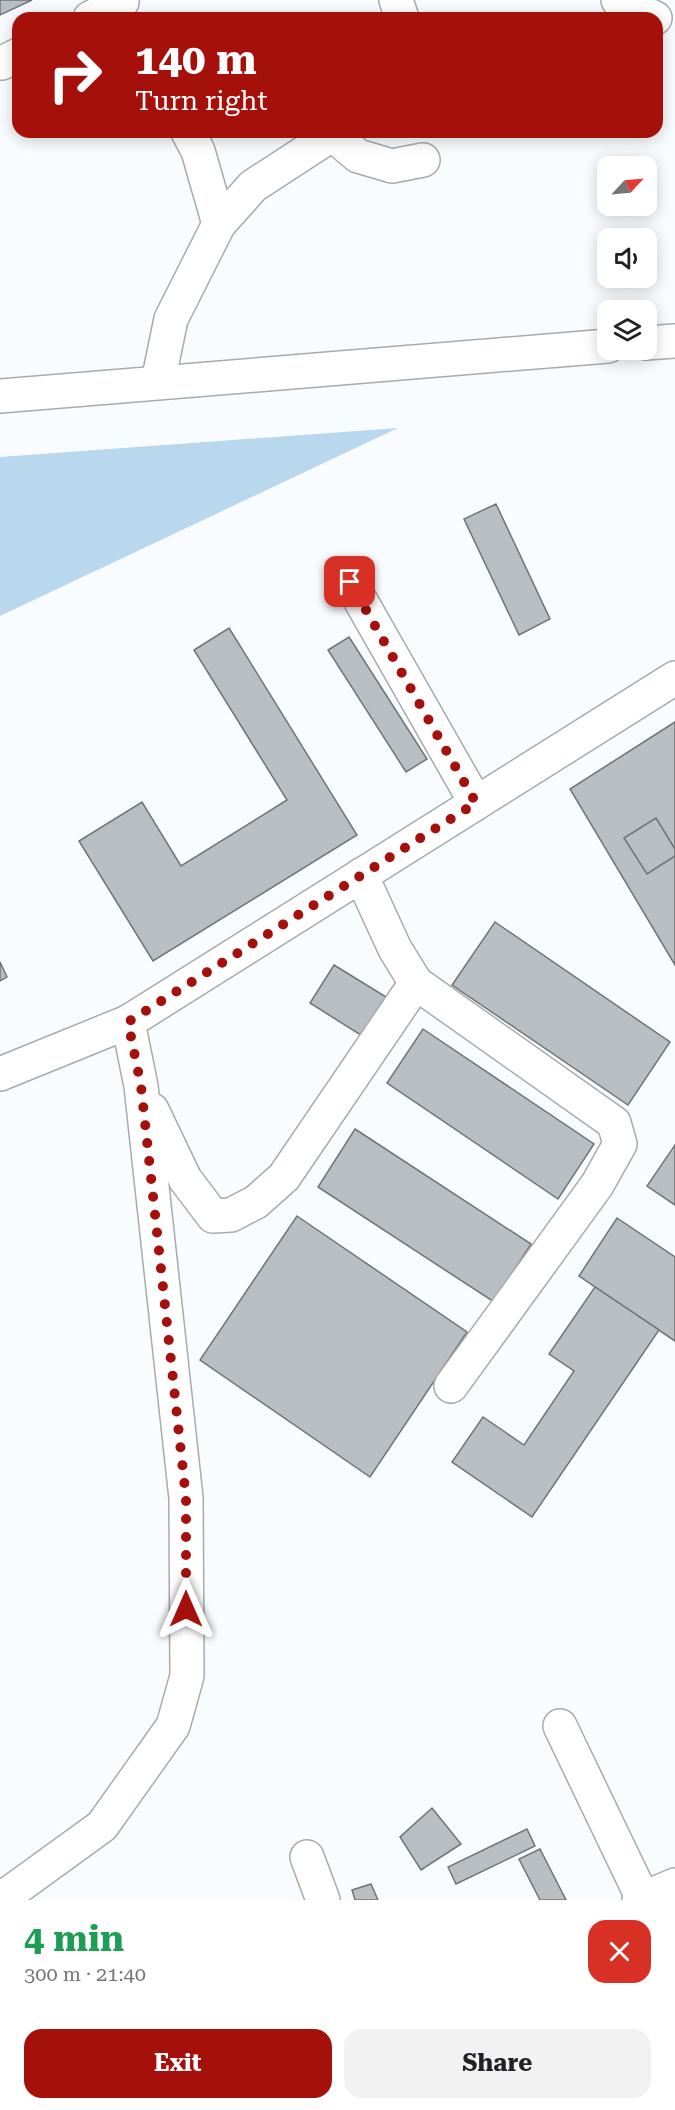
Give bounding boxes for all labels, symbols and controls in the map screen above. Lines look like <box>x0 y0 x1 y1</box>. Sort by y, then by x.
text: 140 m <box>135 35 257 84</box>
icon: right <box>36 36 114 114</box>
text: Turn right <box>135 85 268 117</box>
north arrow <box>597 156 657 216</box>
map controls <box>597 156 657 360</box>
button: sound <box>597 228 657 288</box>
button: layers <box>597 300 657 360</box>
pin <box>324 556 375 607</box>
icon: arrive <box>333 565 366 598</box>
position arrow <box>154 1577 218 1641</box>
text: 4 min <box>24 1918 124 1960</box>
button: close <box>588 1920 651 1983</box>
text: 300 m · 21:40 <box>24 1962 146 1986</box>
button: Exit <box>24 2029 332 2098</box>
button: Share <box>344 2029 651 2098</box>

